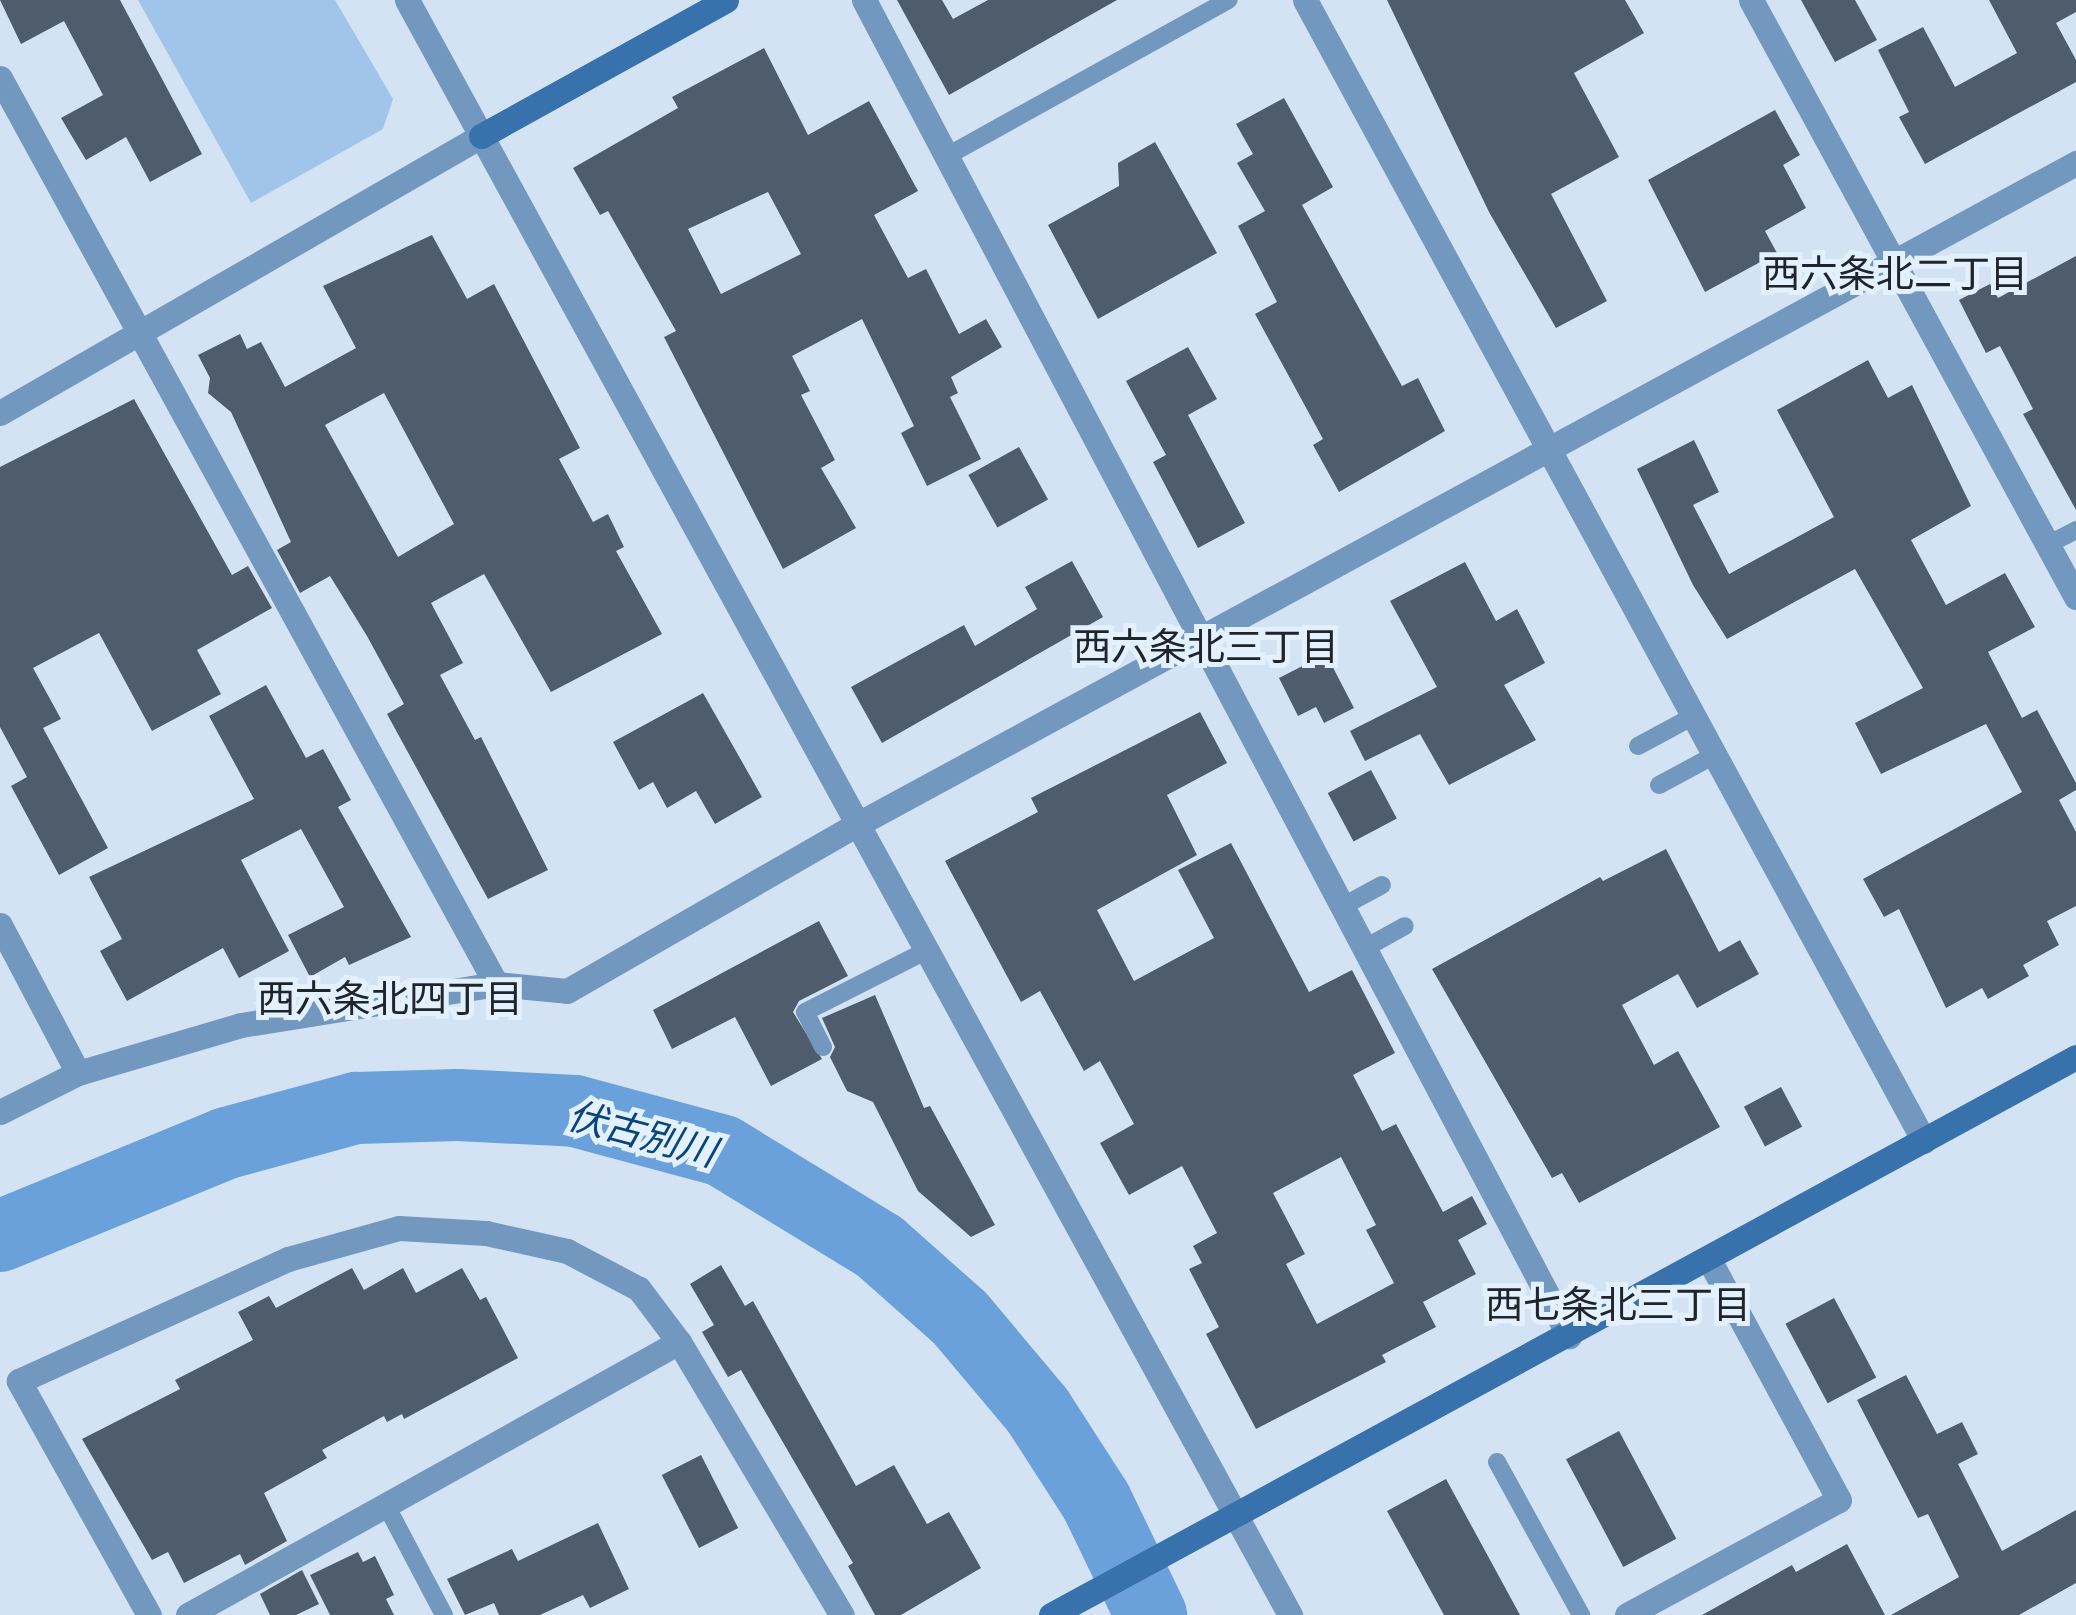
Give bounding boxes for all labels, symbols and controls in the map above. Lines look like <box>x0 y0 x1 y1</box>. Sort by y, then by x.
district label: 西六条北二丁目 <box>1762 251 2028 297</box>
district label: 西六条北三丁目 <box>1073 624 1339 670</box>
district label: 西六条北四丁目 <box>257 976 523 1022</box>
water label: 伏古別川 <box>563 1092 721 1176</box>
district label: 西七条北三丁目 <box>1485 1282 1751 1328</box>

